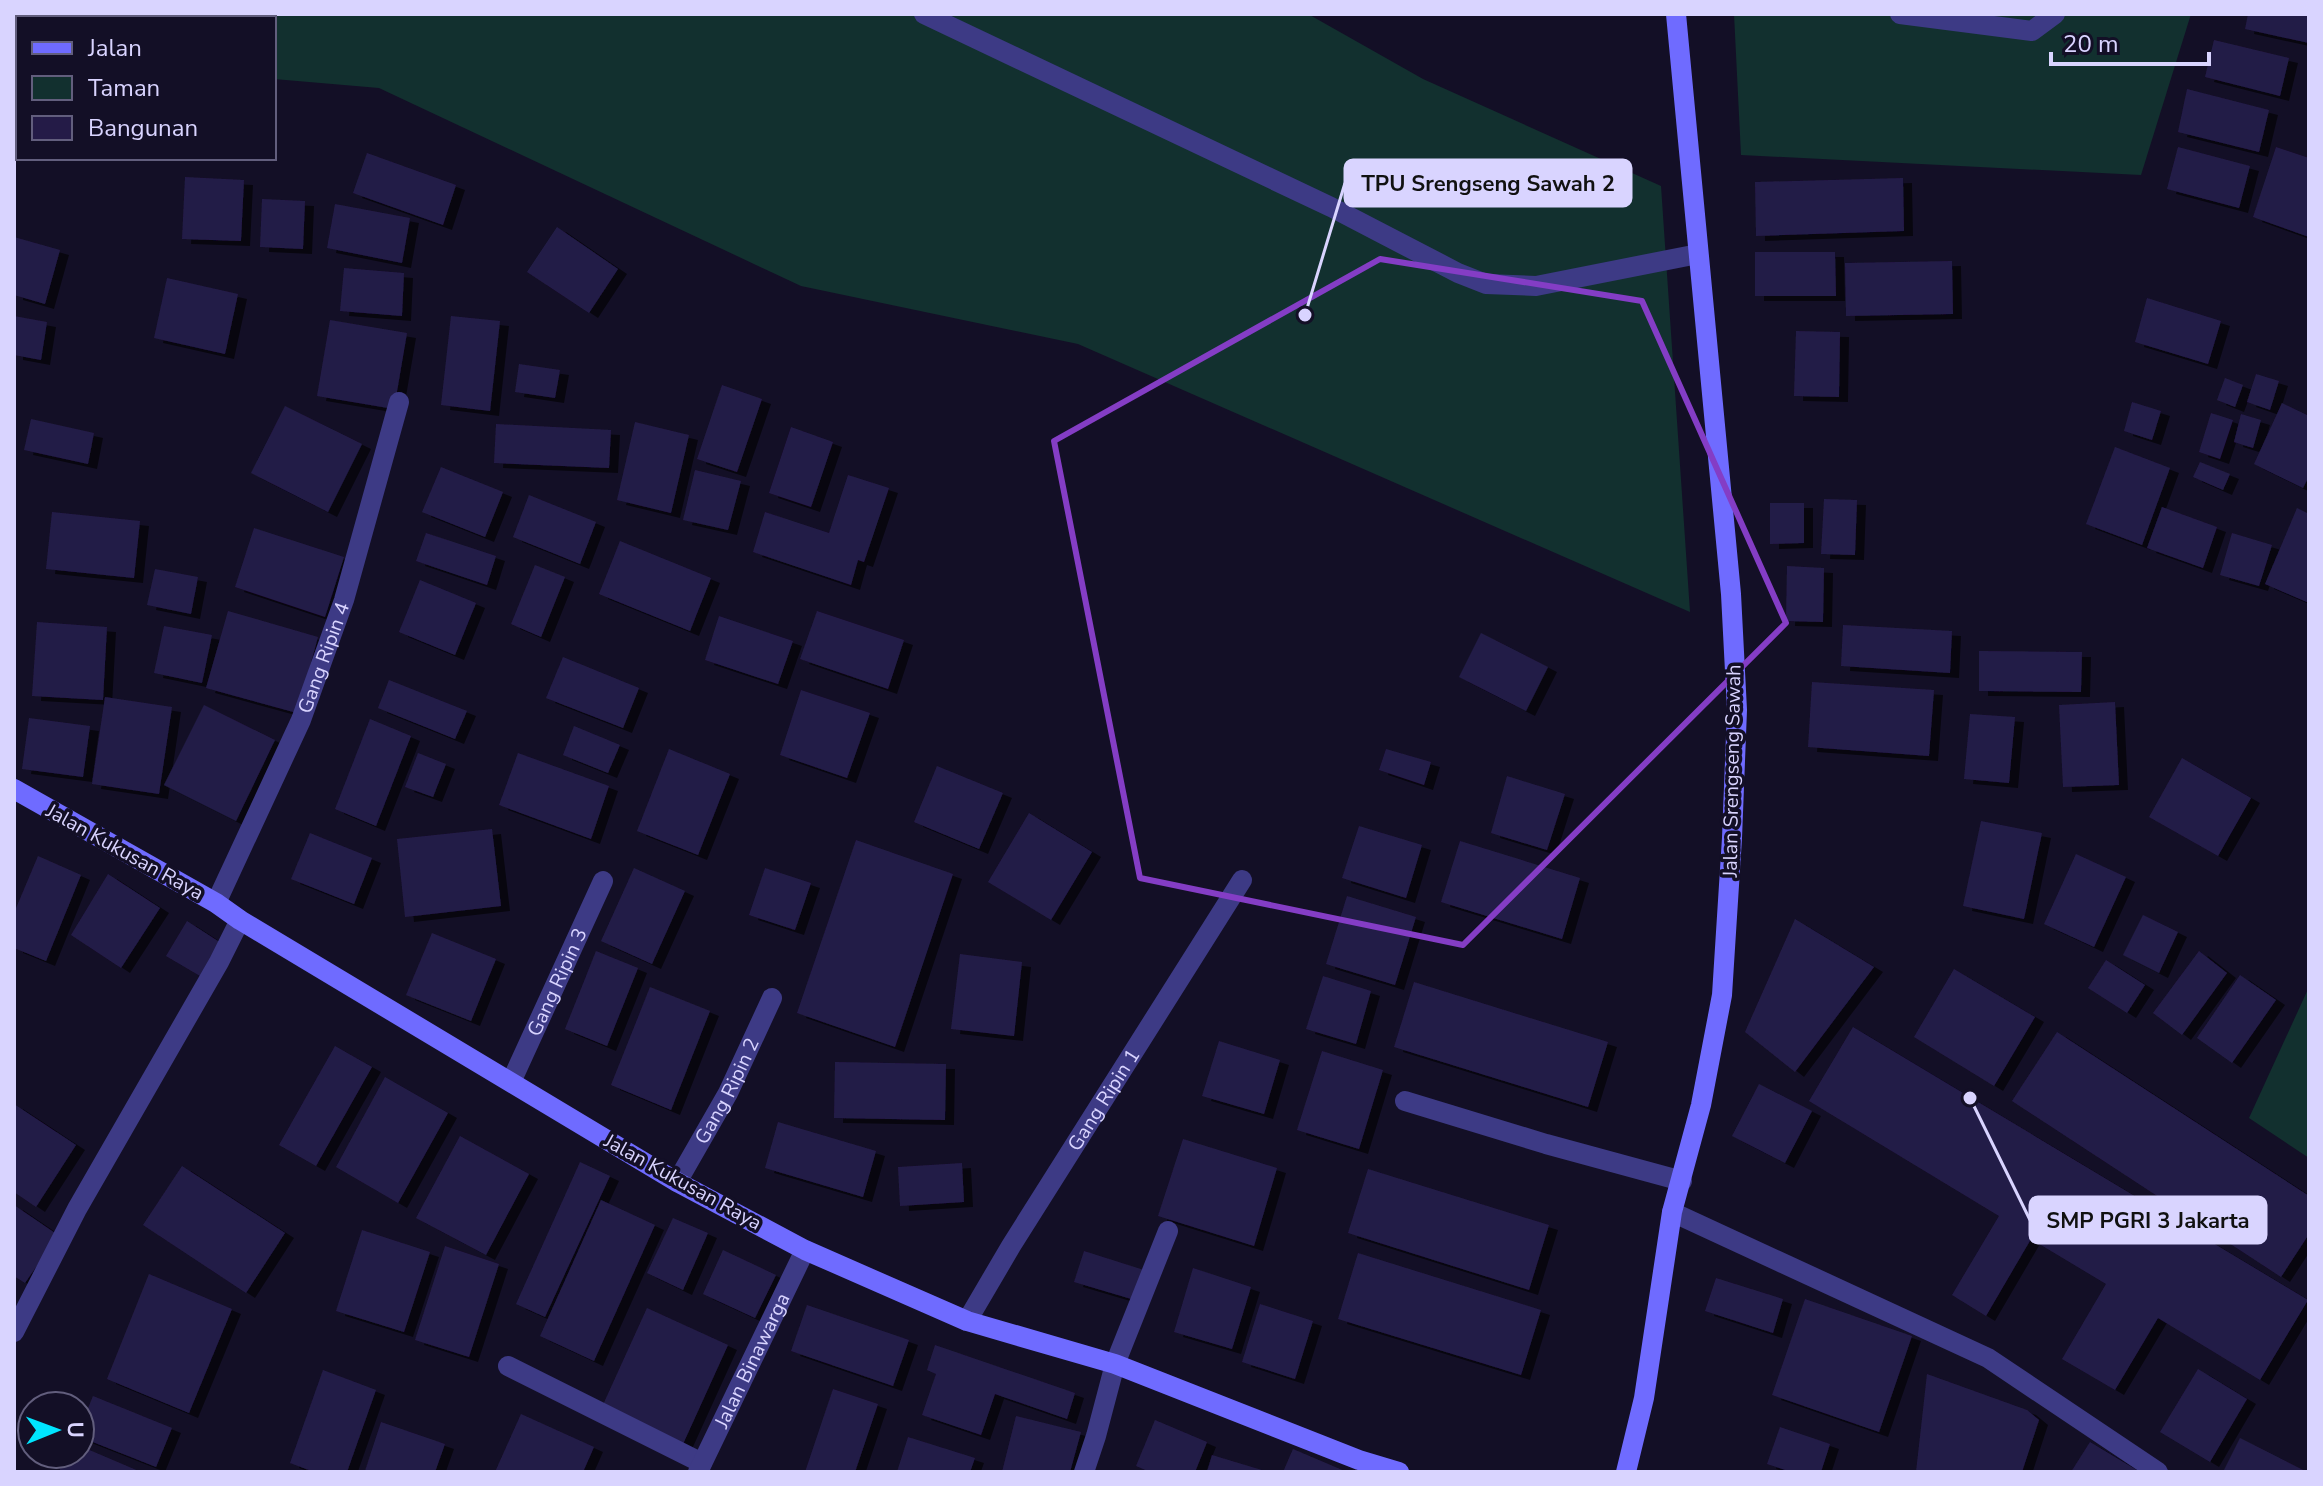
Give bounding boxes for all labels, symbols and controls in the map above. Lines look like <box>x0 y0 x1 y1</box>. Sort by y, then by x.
legend <box>16 16 276 160</box>
scale bar <box>2051 16 2209 66</box>
text: 20 m <box>2063 28 2119 60</box>
text: Jalan <box>87 32 142 64</box>
text: Taman <box>88 72 160 104</box>
text: Bangunan <box>88 112 198 144</box>
callout: TPU Srengseng Sawah 2 <box>1345 160 1631 206</box>
text: TPU Srengseng Sawah 2 <box>1361 169 1615 199</box>
street label: Gang Ripin 4 <box>291 598 356 717</box>
street label: Jalan Srengseng Sawah <box>1717 664 1747 879</box>
street label: Jalan Kukusan Raya <box>41 797 209 906</box>
street label: Gang Ripin 3 <box>520 924 593 1040</box>
street label: Gang Ripin 2 <box>688 1033 765 1149</box>
street label: Gang Ripin 1 <box>1061 1043 1146 1156</box>
street label: Jalan Kukusan Raya <box>599 1127 767 1236</box>
callout: SMP PGRI 3 Jakarta <box>2030 1197 2266 1243</box>
text: SMP PGRI 3 Jakarta <box>2046 1206 2250 1236</box>
street label: Jalan Binawarga <box>707 1288 796 1433</box>
north arrow <box>16 1390 96 1470</box>
text: U <box>60 1421 90 1438</box>

